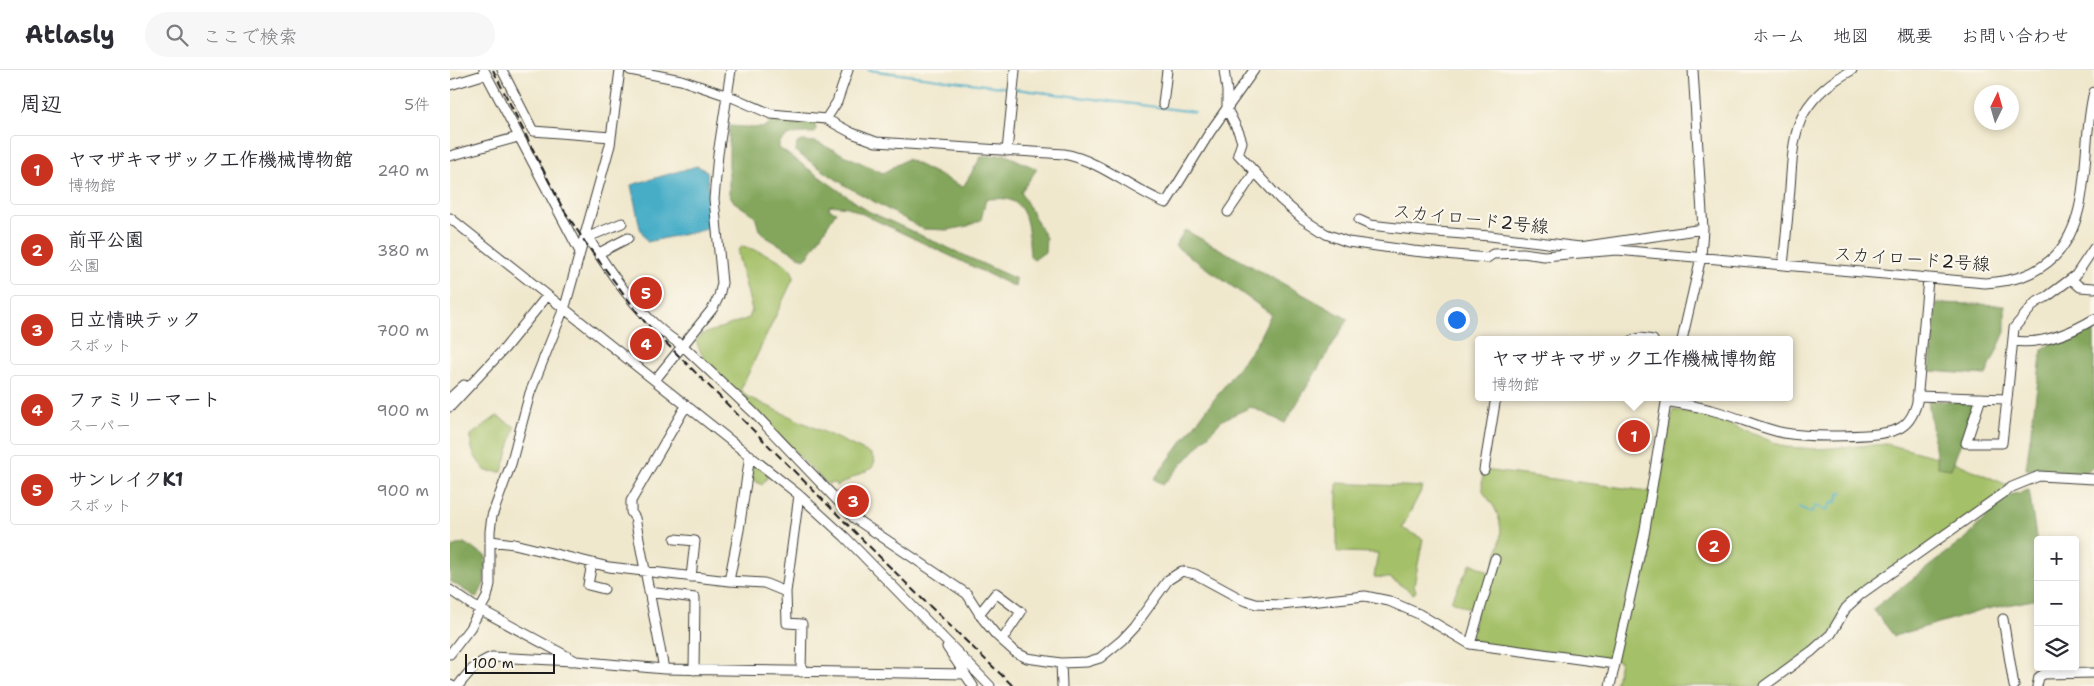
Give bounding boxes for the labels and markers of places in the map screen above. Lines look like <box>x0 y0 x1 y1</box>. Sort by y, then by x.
pin: 5 <box>630 274 662 312</box>
pin: 4 <box>630 325 662 363</box>
pin: 1 <box>1618 417 1650 455</box>
pin: 3 <box>837 482 869 520</box>
pin: 2 <box>1698 527 1730 565</box>

